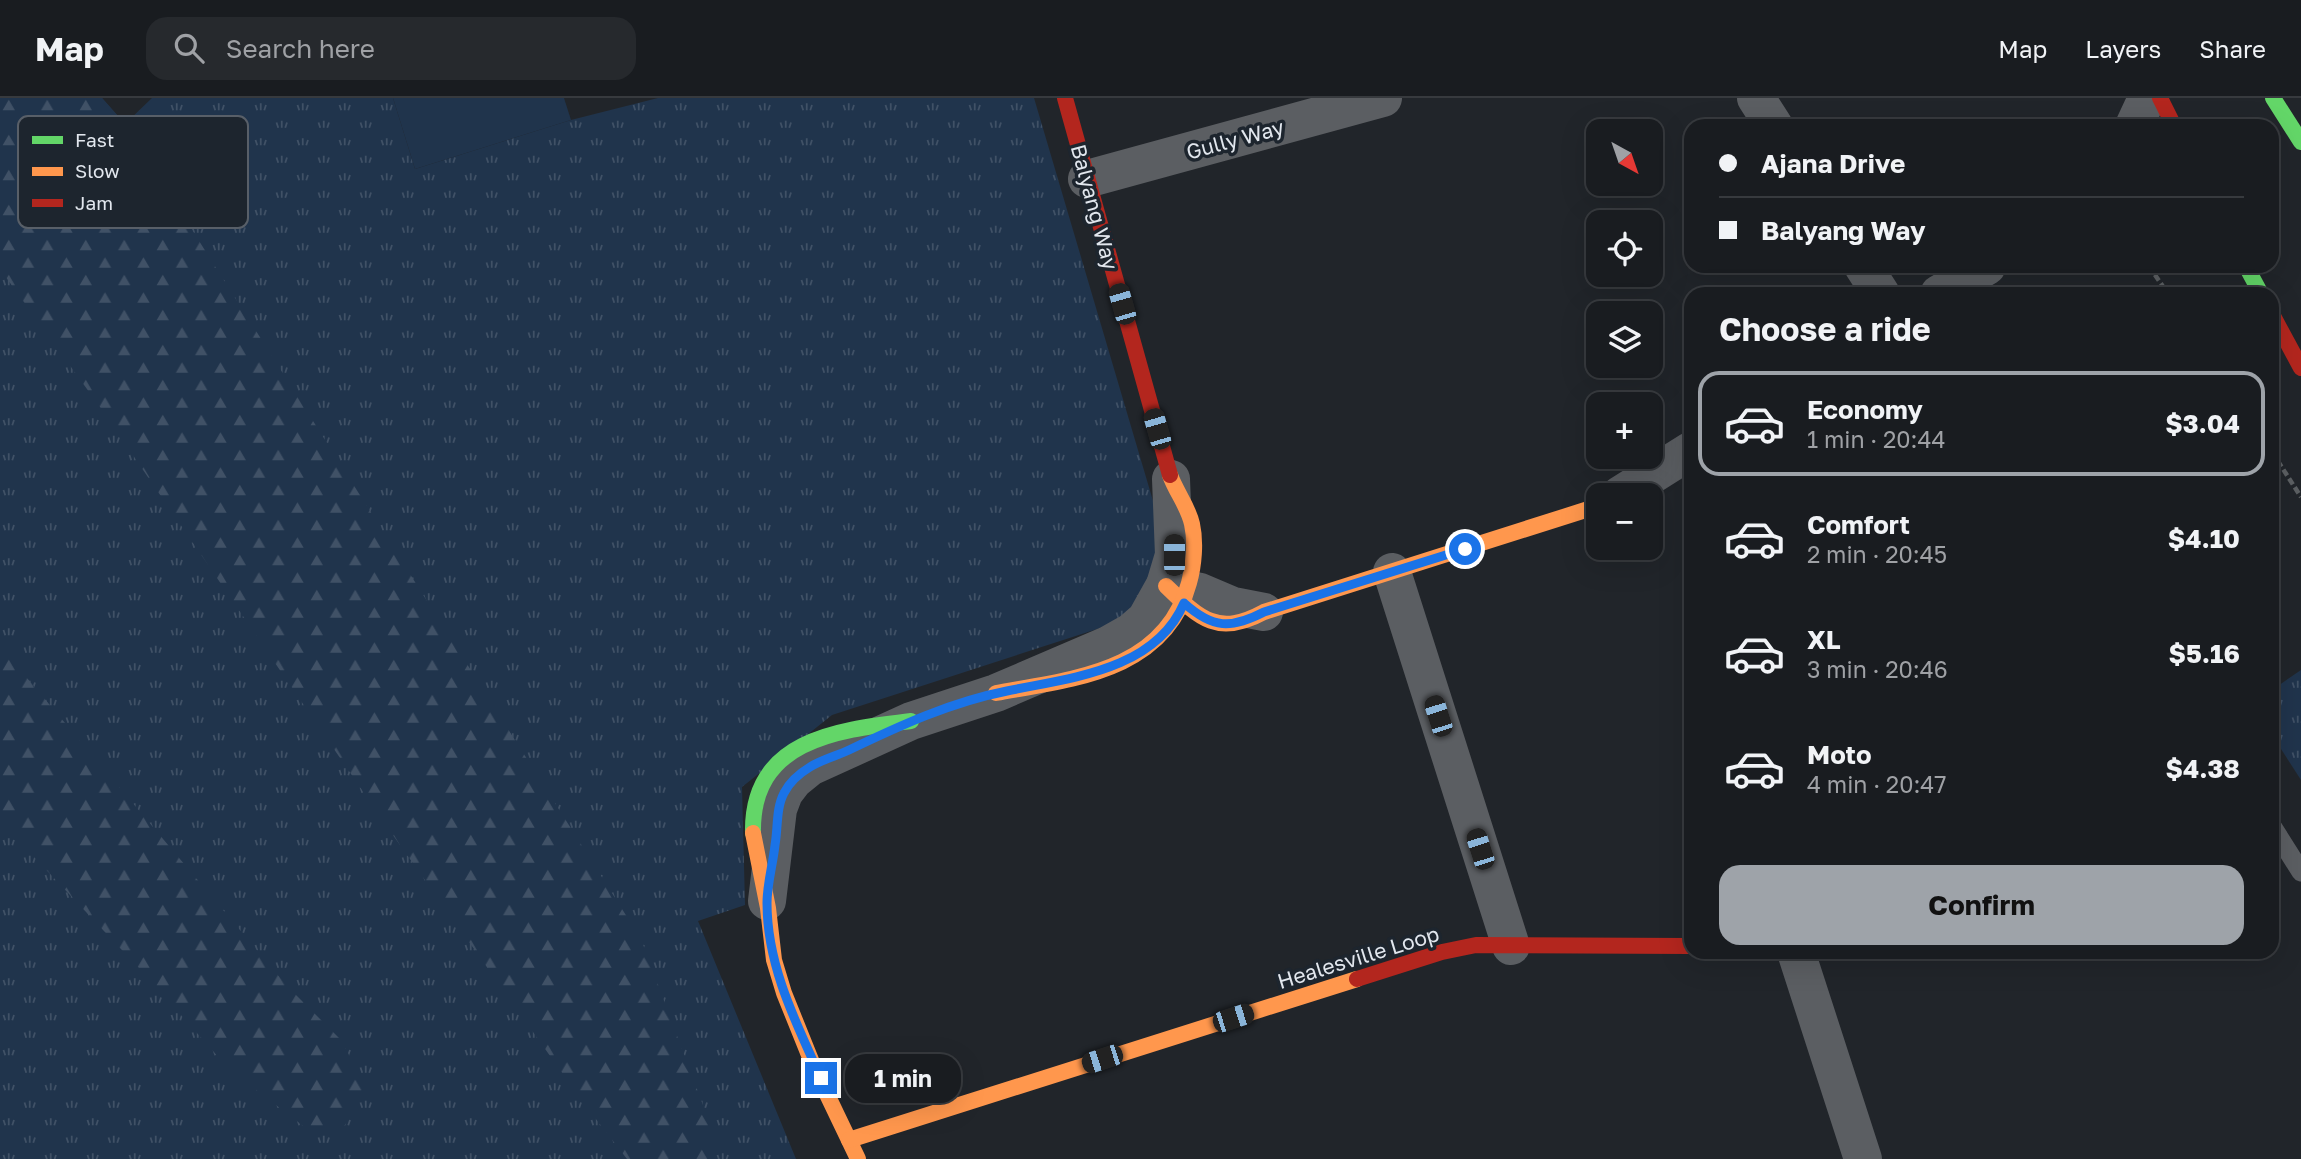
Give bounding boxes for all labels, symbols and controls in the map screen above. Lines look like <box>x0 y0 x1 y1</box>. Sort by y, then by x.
search box <box>146 17 636 80</box>
text: Map <box>35 29 104 68</box>
icon: search <box>170 29 208 67</box>
text: Search here <box>226 33 375 64</box>
text: Map <box>1998 34 2047 63</box>
text: Layers <box>2085 34 2161 63</box>
text: Share <box>2199 34 2266 63</box>
street label: Gully Way <box>1183 113 1287 165</box>
legend <box>18 116 248 228</box>
north arrow <box>1586 119 1662 196</box>
map controls <box>1586 119 1663 560</box>
text: Fast <box>75 128 114 151</box>
street label: Balyang Way <box>1066 141 1124 273</box>
text: Ajana Drive <box>1761 148 1905 179</box>
text: Slow <box>75 159 120 182</box>
text: Jam <box>75 191 113 214</box>
button: locate <box>1586 210 1663 287</box>
text: Balyang Way <box>1761 215 1926 246</box>
car <box>1107 281 1138 327</box>
button: layers <box>1586 301 1663 378</box>
text: Choose a ride <box>1719 310 1931 348</box>
button: + <box>1586 392 1663 469</box>
icon: car <box>1723 392 1786 455</box>
text: Economy <box>1807 394 1923 425</box>
car <box>1142 406 1173 452</box>
text: $3.04 <box>2165 408 2240 439</box>
text: 1 min · 20:44 <box>1807 425 1946 453</box>
button: − <box>1586 483 1663 560</box>
icon: car <box>1723 507 1786 570</box>
text: Comfort <box>1807 509 1910 540</box>
text: $4.10 <box>2168 523 2240 554</box>
route start <box>1449 533 1481 565</box>
car <box>1164 534 1185 576</box>
text: 2 min · 20:45 <box>1807 540 1947 568</box>
icon: car <box>1723 622 1786 685</box>
text: XL <box>1807 624 1841 655</box>
text: $5.16 <box>2168 638 2240 669</box>
text: 3 min · 20:46 <box>1807 655 1948 683</box>
car <box>1422 693 1455 739</box>
icon: car <box>1723 737 1786 800</box>
text: Moto <box>1807 739 1872 770</box>
text: $4.38 <box>2166 753 2240 784</box>
text: 4 min · 20:47 <box>1807 770 1947 798</box>
car <box>1464 826 1497 872</box>
button: Confirm <box>1719 865 2244 945</box>
street label: Healesville Loop <box>1274 920 1442 994</box>
car <box>1210 1002 1257 1034</box>
car <box>1079 1043 1126 1075</box>
callout: 1 min <box>846 1054 961 1102</box>
route end <box>805 1062 837 1094</box>
text: 1 min <box>874 1064 932 1092</box>

